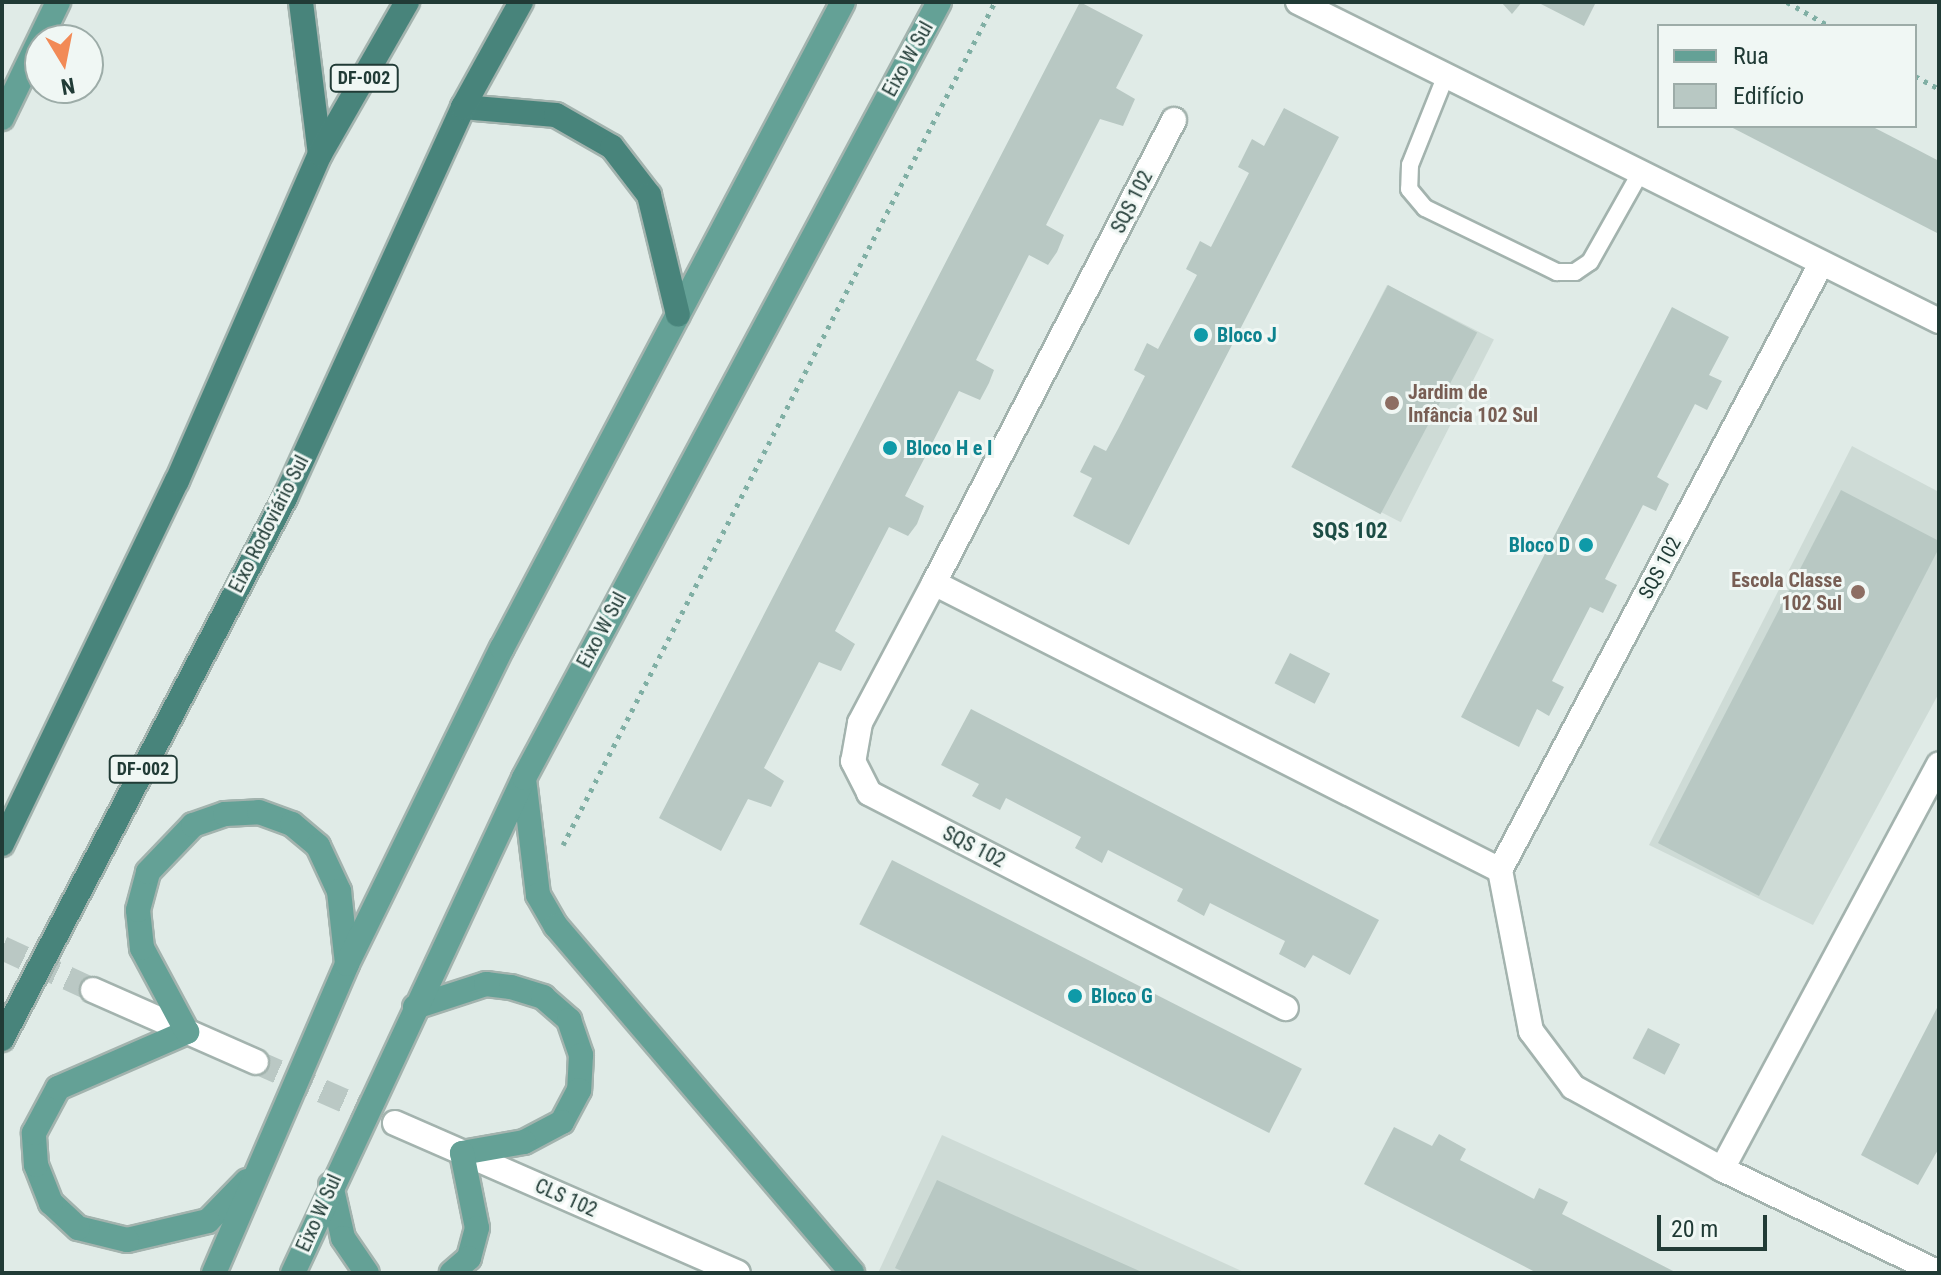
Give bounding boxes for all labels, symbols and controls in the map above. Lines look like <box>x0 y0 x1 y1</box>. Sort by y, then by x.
street label: Eixo W Sul <box>878 17 938 101</box>
north arrow <box>24 24 104 104</box>
legend <box>1657 24 1917 128</box>
text: Rua <box>1733 42 1769 70</box>
road number: DF-002 <box>328 64 400 92</box>
text: N <box>59 73 77 100</box>
text: Edifício <box>1733 82 1804 110</box>
street label: SQS 102 <box>1106 167 1158 237</box>
place label: Bloco J <box>1217 323 1277 347</box>
marker: Bloco J <box>1192 326 1210 344</box>
place label: Jardim de Infância 102 Sul <box>1408 380 1538 427</box>
marker: Jardim de Infância 102 Sul <box>1383 394 1401 412</box>
place label: Bloco H e I <box>906 436 992 460</box>
marker: Bloco H e I <box>881 439 899 457</box>
street label: Eixo Rodoviário Sul <box>224 451 314 597</box>
district label: SQS 102 <box>1312 518 1388 544</box>
place label: Bloco D <box>1509 533 1570 557</box>
street label: SQS 102 <box>1634 533 1686 603</box>
marker: Bloco D <box>1577 536 1595 554</box>
place label: Escola Classe 102 Sul <box>1731 568 1842 615</box>
marker: Escola Classe 102 Sul <box>1849 583 1867 601</box>
street label: Eixo W Sul <box>572 588 632 672</box>
road number: DF-002 <box>107 755 179 783</box>
street label: SQS 102 <box>939 821 1009 873</box>
place label: Bloco G <box>1091 984 1153 1008</box>
marker: Bloco G <box>1066 987 1084 1005</box>
street label: Eixo W Sul <box>291 1171 347 1255</box>
street label: CLS 102 <box>531 1174 601 1222</box>
scale bar <box>1661 1199 1771 1249</box>
text: 20 m <box>1671 1215 1718 1243</box>

